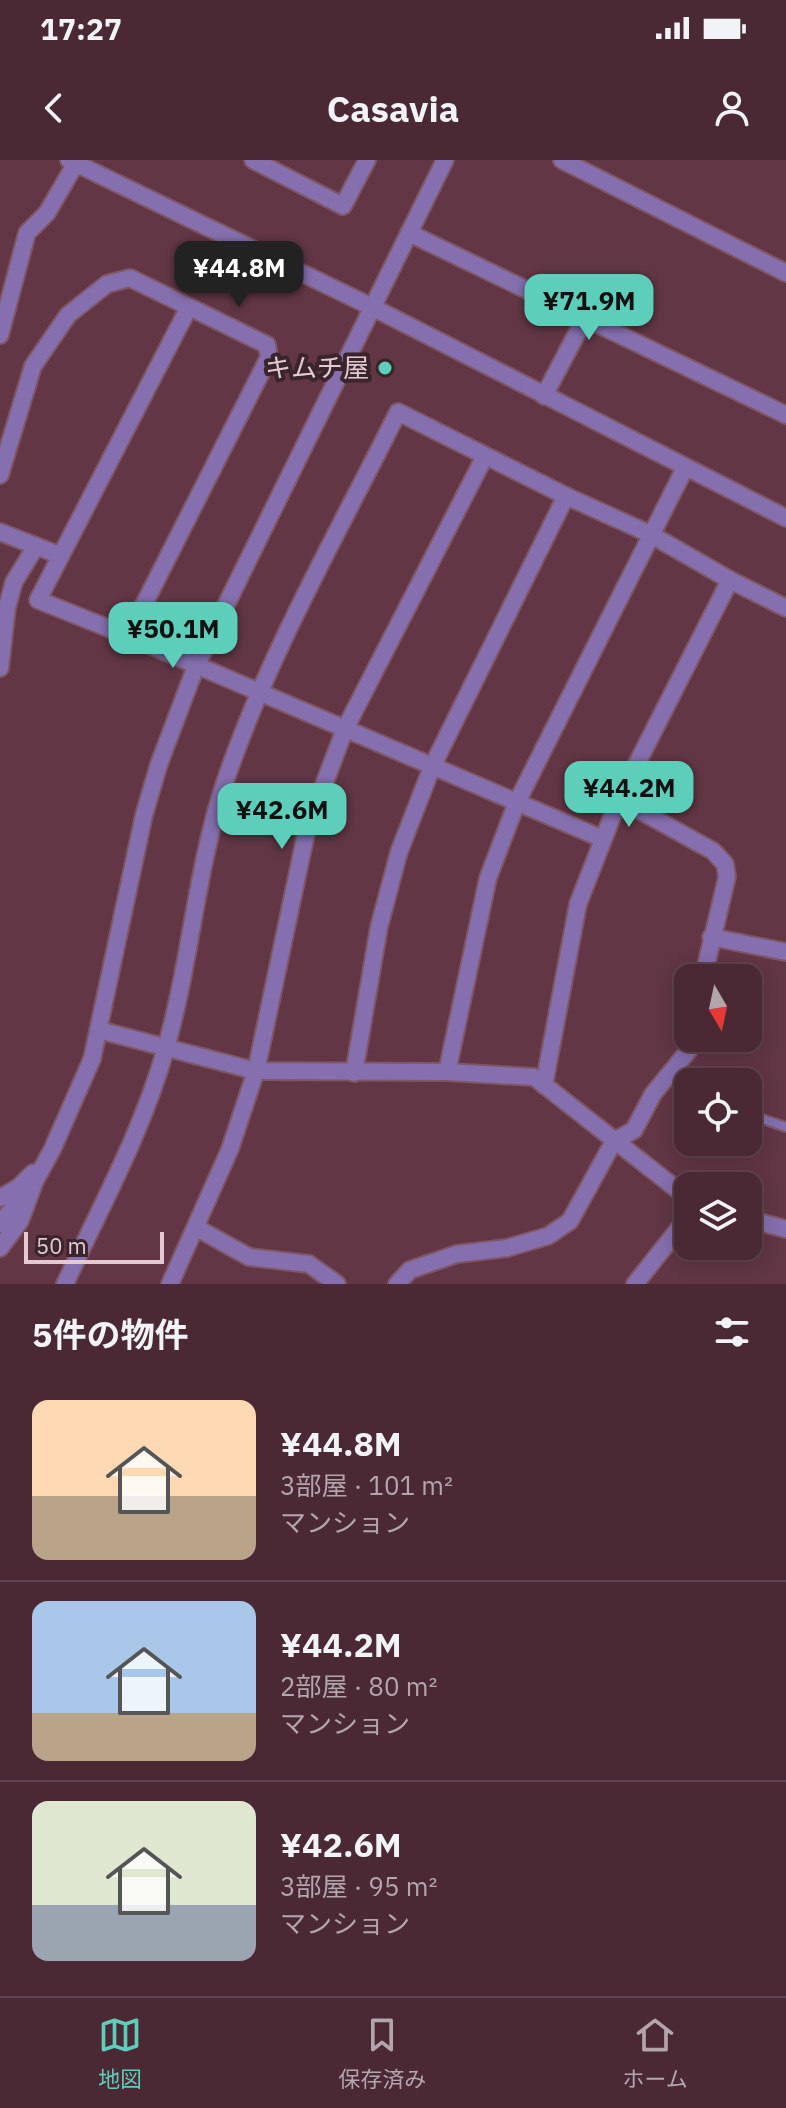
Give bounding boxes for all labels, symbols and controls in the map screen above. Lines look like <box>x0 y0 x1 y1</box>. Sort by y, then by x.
text: 17:27 <box>40 9 122 48</box>
text: Casavia <box>327 85 459 132</box>
icon: back <box>32 86 76 130</box>
icon: person <box>710 86 754 130</box>
pin: ¥44.8M <box>174 241 304 309</box>
text: ¥44.8M <box>192 250 286 284</box>
pin: ¥71.9M <box>524 274 654 342</box>
text: ¥71.9M <box>542 283 636 317</box>
place label: キムチ屋 <box>265 350 369 384</box>
marker: キムチ屋 <box>376 359 394 377</box>
pin: ¥50.1M <box>108 602 238 670</box>
text: ¥50.1M <box>126 611 220 645</box>
pin: ¥44.2M <box>564 761 694 829</box>
text: ¥44.2M <box>582 770 676 804</box>
pin: ¥42.6M <box>217 783 347 851</box>
text: ¥42.6M <box>235 792 329 826</box>
north arrow <box>674 964 762 1052</box>
map controls <box>674 964 762 1260</box>
button: locate <box>674 1068 762 1156</box>
button: layers <box>674 1172 762 1260</box>
scale bar <box>24 1228 164 1264</box>
text: 50 m <box>36 1231 87 1260</box>
icon: filters <box>710 1310 754 1354</box>
text: 5件の物件 <box>32 1312 188 1356</box>
text: ¥44.8M <box>280 1421 402 1465</box>
icon: home <box>96 1432 192 1528</box>
text: 3部屋 · 101 m² <box>280 1468 453 1502</box>
text: マンション <box>280 1505 410 1539</box>
text: ¥44.2M <box>280 1622 402 1666</box>
icon: home <box>96 1633 192 1729</box>
text: 2部屋 · 80 m² <box>280 1669 437 1703</box>
text: マンション <box>280 1706 410 1740</box>
text: ¥42.6M <box>280 1822 402 1866</box>
icon: home <box>96 1833 192 1929</box>
text: 3部屋 · 95 m² <box>280 1869 437 1903</box>
text: マンション <box>280 1906 410 1940</box>
tab: 地図 <box>98 2013 142 2093</box>
tab: 保存済み <box>338 2013 426 2093</box>
tab: ホーム <box>623 2013 688 2093</box>

